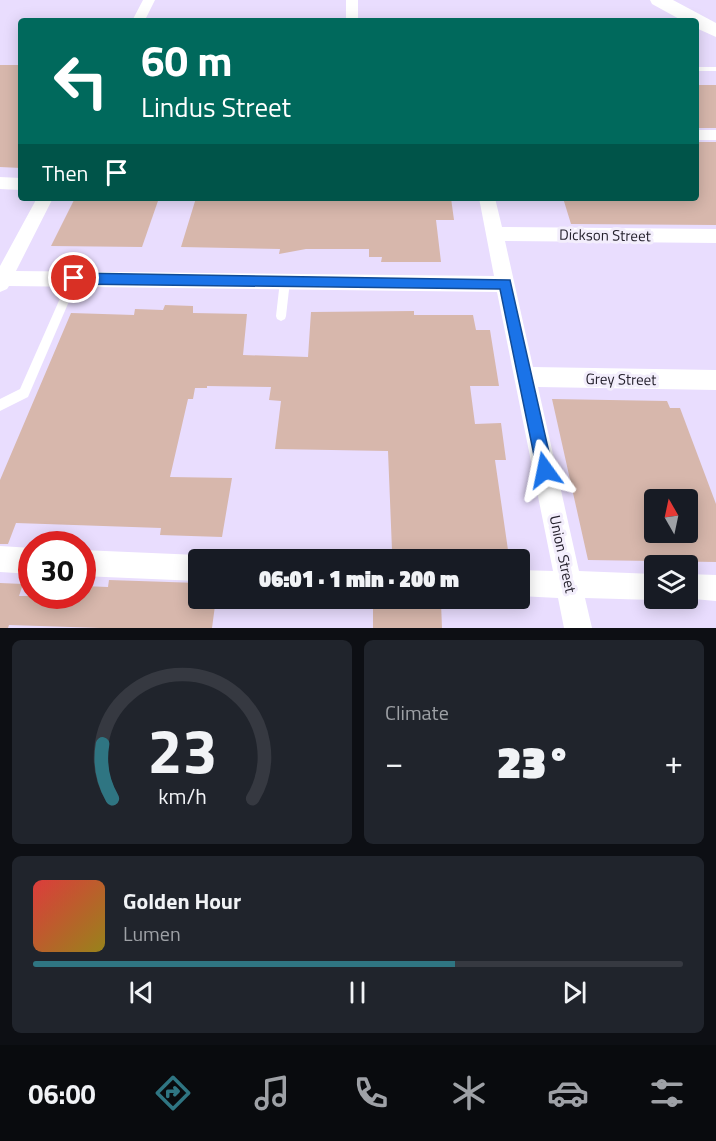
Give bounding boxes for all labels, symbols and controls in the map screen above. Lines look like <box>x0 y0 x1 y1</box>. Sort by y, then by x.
text: 60 m <box>141 28 233 92</box>
icon: left <box>42 42 120 120</box>
text: Lindus Street <box>141 86 291 127</box>
text: Then <box>42 156 88 190</box>
icon: arrive <box>100 156 133 189</box>
street label: Dickson Street <box>559 223 652 247</box>
pin <box>48 252 99 303</box>
icon: arrive <box>57 261 90 294</box>
street label: Grey Street <box>585 367 657 391</box>
position arrow <box>513 438 577 502</box>
north arrow <box>644 489 698 543</box>
map controls <box>644 489 698 609</box>
street label: Union Street <box>544 513 583 596</box>
speed limit sign: 30 <box>18 531 96 609</box>
button: layers <box>644 555 698 609</box>
text: 06:01 · 1 min · 200 m <box>259 562 459 596</box>
text: Climate <box>385 697 449 728</box>
text: 23 <box>147 702 217 797</box>
text: 23° <box>497 727 571 795</box>
text: − <box>385 737 403 787</box>
text: + <box>665 737 683 787</box>
text: km/h <box>158 780 206 812</box>
text: Golden Hour <box>123 884 241 918</box>
text: Lumen <box>123 918 181 949</box>
icon: previous <box>125 976 158 1009</box>
icon: pause <box>341 976 374 1009</box>
icon: next <box>558 976 591 1009</box>
icon: directions <box>152 1072 194 1114</box>
icon: music <box>251 1072 293 1114</box>
icon: phone <box>350 1072 392 1114</box>
icon: climate <box>448 1072 490 1114</box>
icon: car <box>547 1072 589 1114</box>
icon: filters <box>646 1072 688 1114</box>
text: 06:00 <box>28 1073 96 1114</box>

